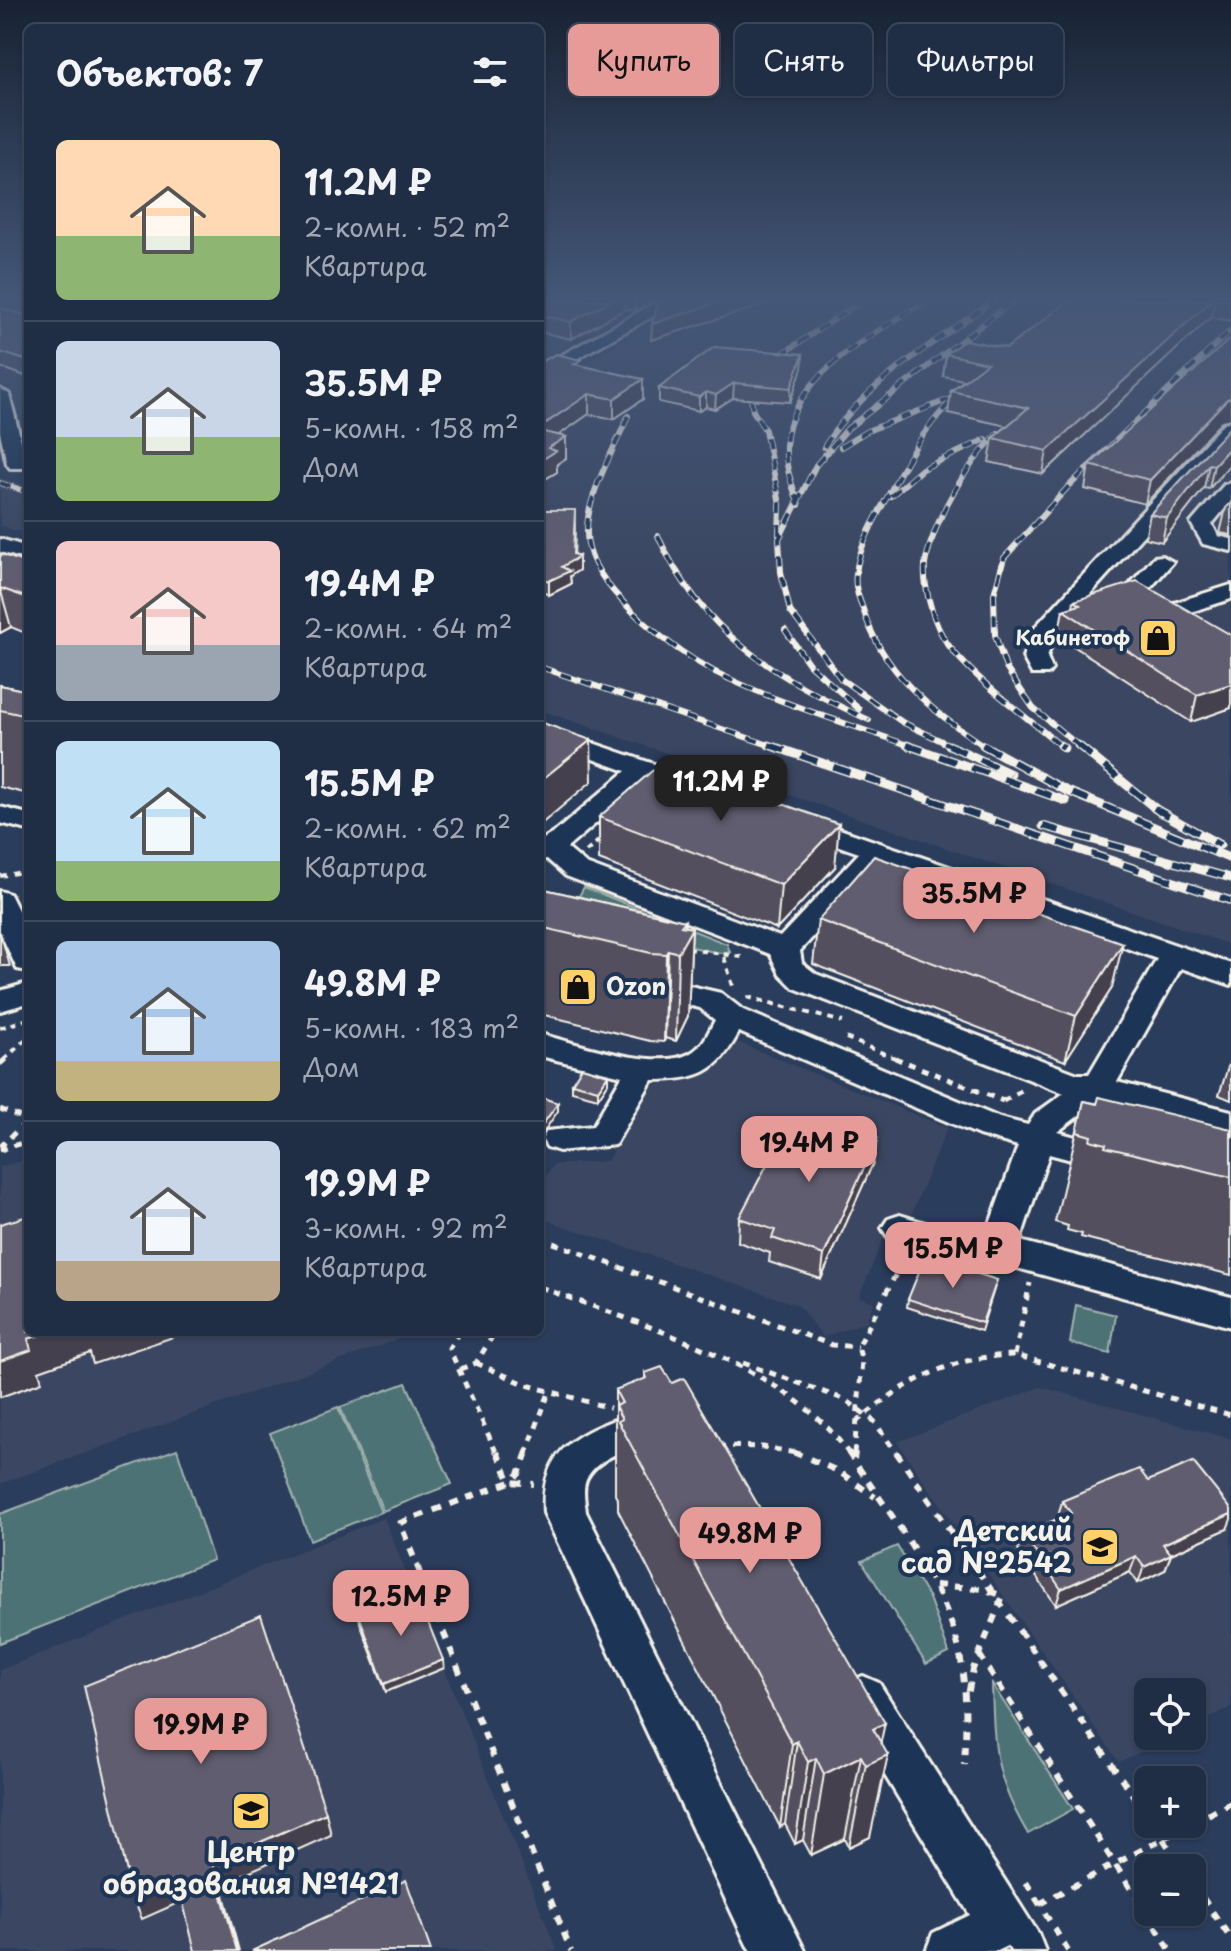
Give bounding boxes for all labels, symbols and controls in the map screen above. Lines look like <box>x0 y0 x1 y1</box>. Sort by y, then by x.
chip: Купить <box>568 24 719 96</box>
chip: Снять <box>735 24 872 96</box>
chip: Фильтры <box>888 24 1063 96</box>
text: Объектов: 7 <box>56 46 263 98</box>
icon: filters <box>468 50 512 94</box>
text: 11.2M ₽ <box>304 155 431 207</box>
icon: home <box>120 172 216 268</box>
text: 2-комн. · 52 m² <box>304 207 510 246</box>
text: Квартира <box>304 246 427 285</box>
text: 35.5M ₽ <box>304 356 442 408</box>
icon: home <box>120 373 216 469</box>
text: 5-комн. · 158 m² <box>304 408 519 447</box>
text: Дом <box>304 447 360 486</box>
text: 19.4M ₽ <box>304 556 435 608</box>
icon: home <box>120 573 216 669</box>
text: 2-комн. · 64 m² <box>304 608 512 647</box>
shop icon: Кабинетоф <box>1137 617 1179 659</box>
place label: Кабинетоф <box>1015 622 1130 652</box>
text: Квартира <box>304 647 427 686</box>
pin: 11.2M ₽ <box>647 755 795 823</box>
text: 15.5M ₽ <box>304 756 435 808</box>
text: 11.2M ₽ <box>672 761 770 800</box>
icon: home <box>120 773 216 869</box>
text: 2-комн. · 62 m² <box>304 808 511 847</box>
text: Квартира <box>304 847 427 886</box>
pin: 35.5M ₽ <box>900 867 1048 935</box>
text: 35.5M ₽ <box>921 873 1027 912</box>
text: 49.8M ₽ <box>304 956 441 1008</box>
shop icon: Ozon <box>557 966 599 1008</box>
place label: Ozon <box>606 967 666 1003</box>
icon: home <box>120 973 216 1069</box>
text: 5-комн. · 183 m² <box>304 1008 519 1047</box>
text: Дом <box>304 1047 360 1086</box>
pin: 19.4M ₽ <box>735 1116 883 1184</box>
text: 19.4M ₽ <box>759 1122 859 1161</box>
text: 19.9M ₽ <box>304 1156 430 1208</box>
icon: home <box>120 1173 216 1269</box>
text: 3-комн. · 92 m² <box>304 1208 508 1247</box>
pin: 15.5M ₽ <box>879 1222 1027 1290</box>
text: 15.5M ₽ <box>903 1228 1003 1267</box>
text: Квартира <box>304 1247 427 1286</box>
pin: 49.8M ₽ <box>676 1507 824 1575</box>
place label: Детский сад №2542 <box>901 1508 1072 1583</box>
text: 49.8M ₽ <box>698 1513 802 1552</box>
school or university icon: Детский сад №2542 <box>1079 1526 1121 1568</box>
pin: 12.5M ₽ <box>327 1570 475 1638</box>
text: 12.5M ₽ <box>351 1576 451 1615</box>
map controls <box>1134 1678 1206 1926</box>
button: locate <box>1134 1678 1206 1750</box>
pin: 19.9M ₽ <box>127 1698 275 1766</box>
text: 19.9M ₽ <box>153 1704 249 1743</box>
button: + <box>1134 1766 1206 1838</box>
school or university icon: Центр образования №1421 <box>230 1790 272 1832</box>
place label: Центр образования №1421 <box>103 1829 399 1904</box>
button: − <box>1134 1854 1206 1926</box>

